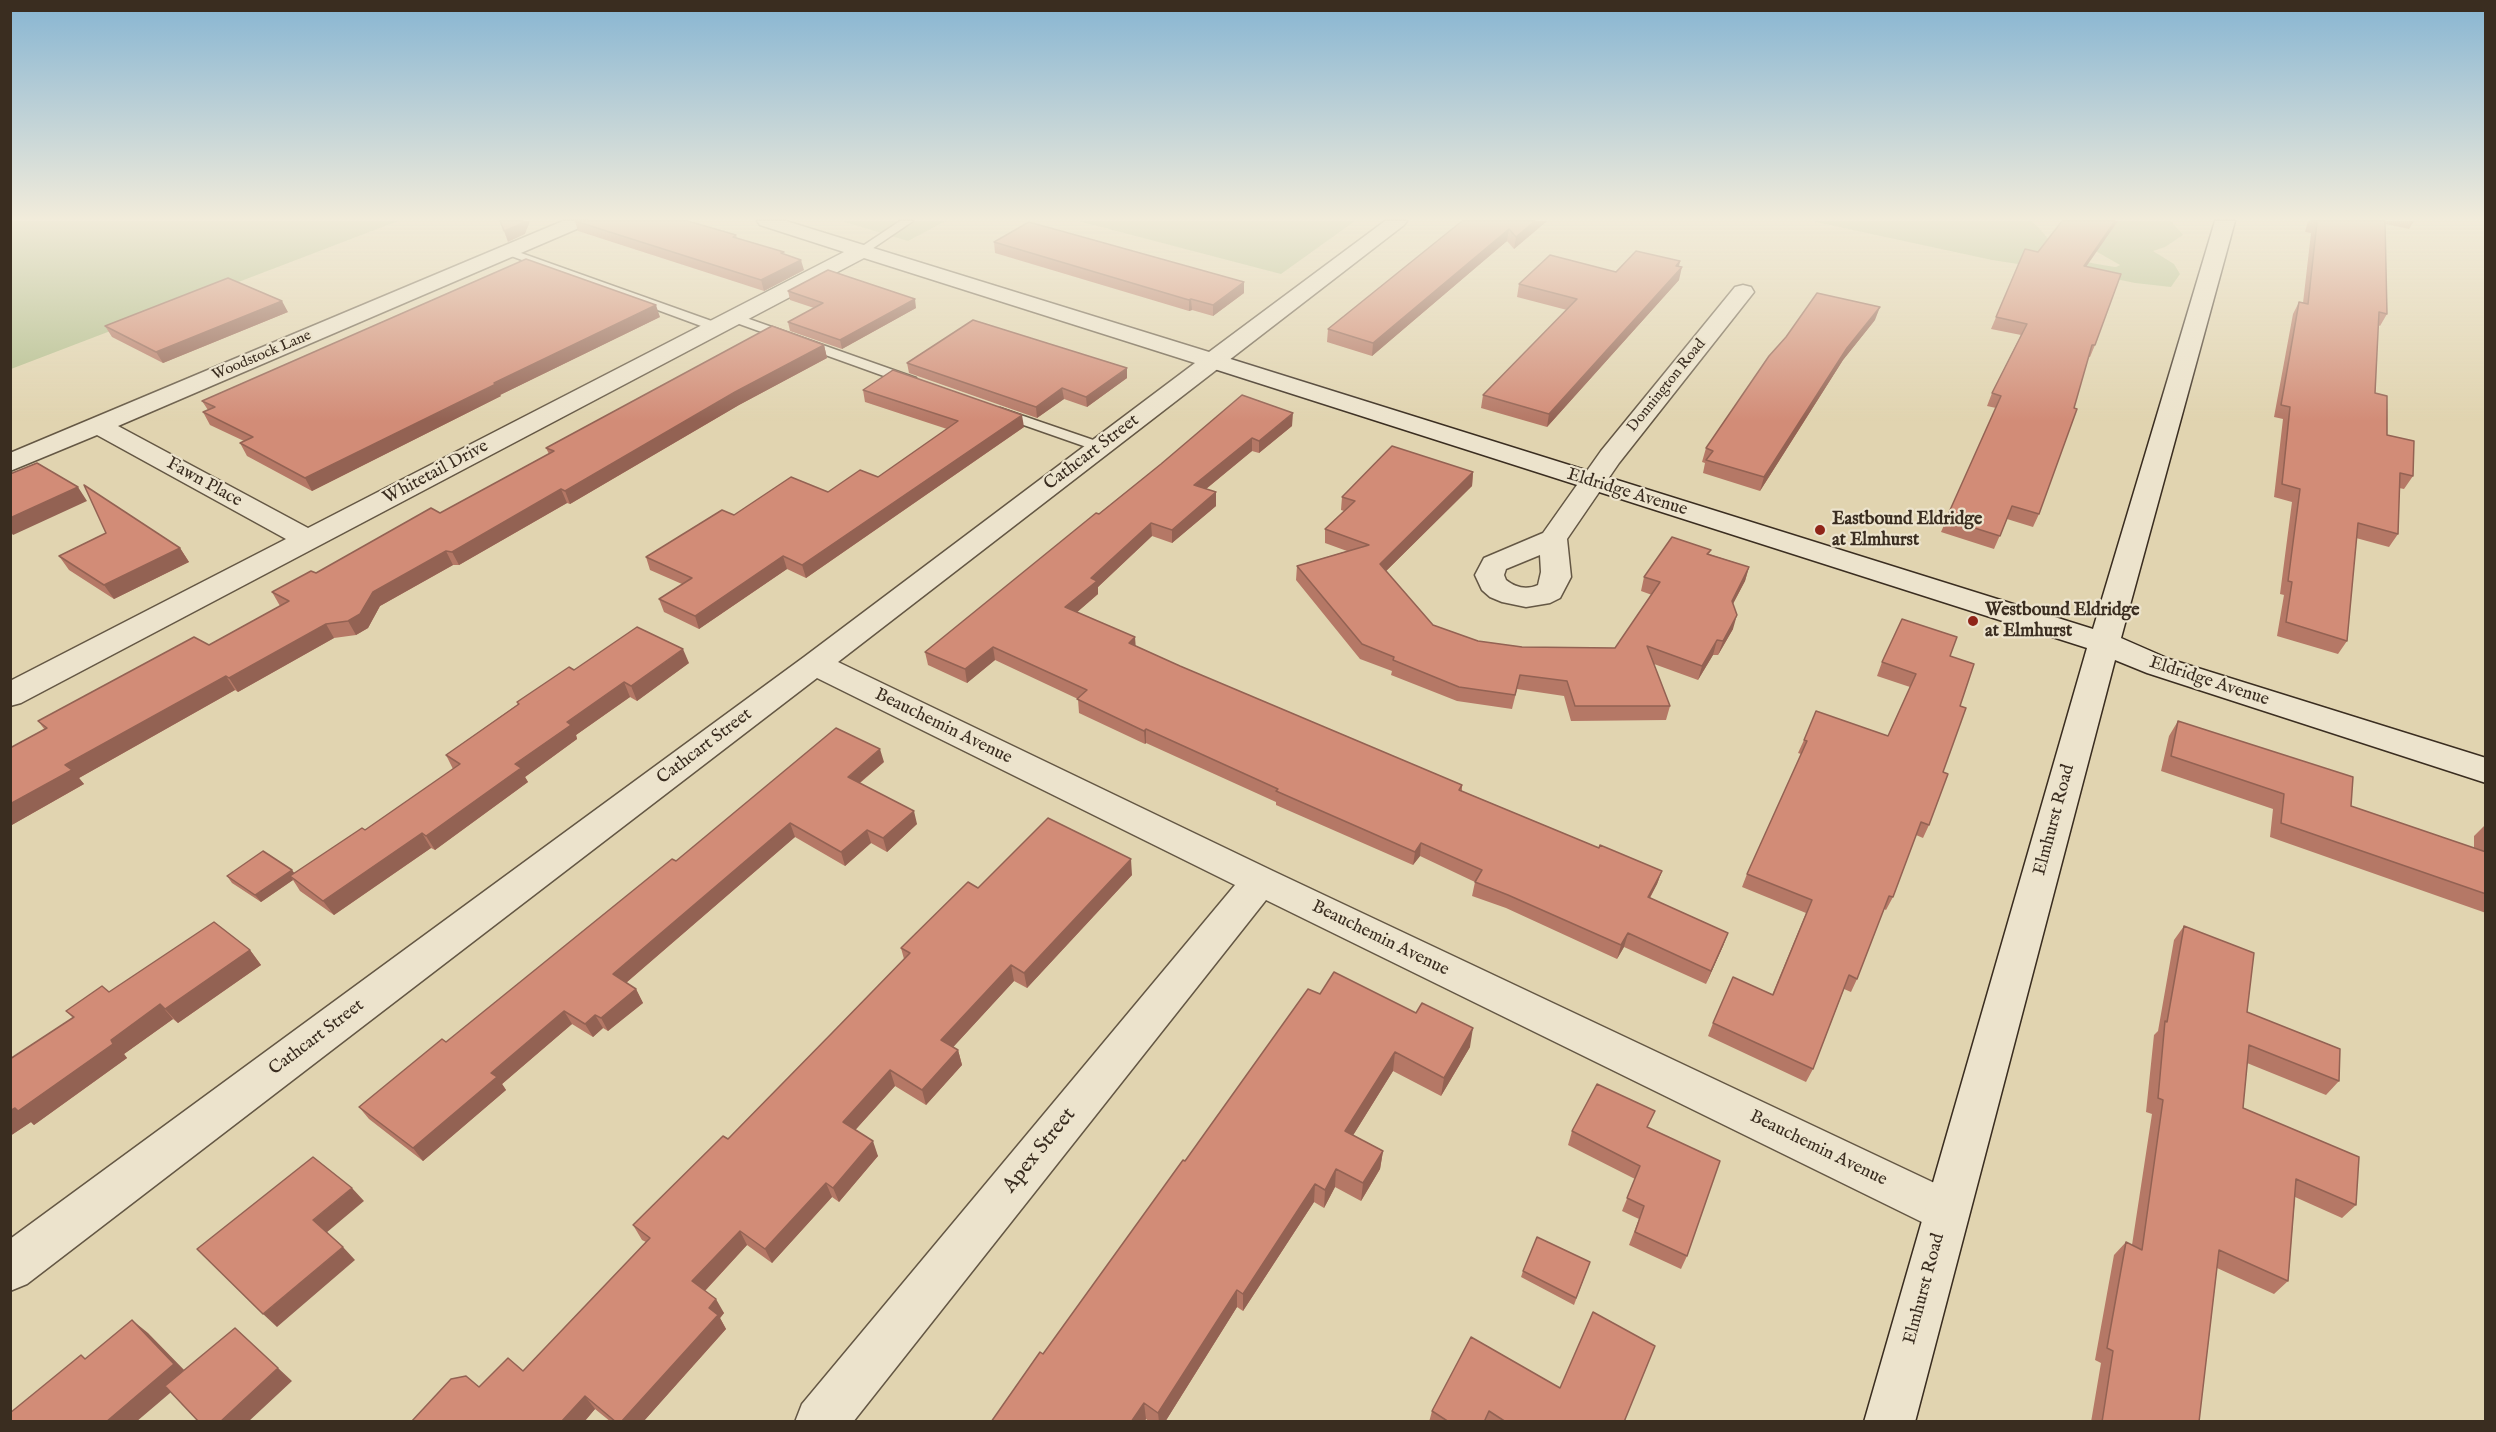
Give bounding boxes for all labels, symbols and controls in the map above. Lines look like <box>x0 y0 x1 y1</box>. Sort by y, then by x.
street label: Woodstock Lane <box>210 327 314 385</box>
street label: Donnington Road <box>1624 336 1710 436</box>
street label: Cathcart Street <box>1040 410 1144 496</box>
street label: Whitetail Drive <box>380 436 492 510</box>
street label: Fawn Place <box>162 453 246 513</box>
street label: Eldridge Avenue <box>1564 464 1690 522</box>
place label: Eastbound Eldridge at Elmhurst <box>1832 509 1982 552</box>
marker: Eastbound Eldridge at Elmhurst <box>1813 523 1827 537</box>
place label: Westbound Eldridge at Elmhurst <box>1985 600 2140 642</box>
marker: Westbound Eldridge at Elmhurst <box>1966 614 1980 628</box>
street label: Eldridge Avenue <box>2146 652 2272 712</box>
street label: Beauchemin Avenue <box>871 684 1015 770</box>
street label: Cathcart Street <box>653 704 757 790</box>
street label: Elmhurst Road <box>2030 762 2080 878</box>
street label: Beauchemin Avenue <box>1308 896 1452 982</box>
street label: Cathcart Street <box>265 995 369 1081</box>
street label: Apex Street <box>998 1103 1082 1199</box>
street label: Beauchemin Avenue <box>1746 1106 1890 1192</box>
street label: Elmhurst Road <box>1900 1231 1950 1347</box>

